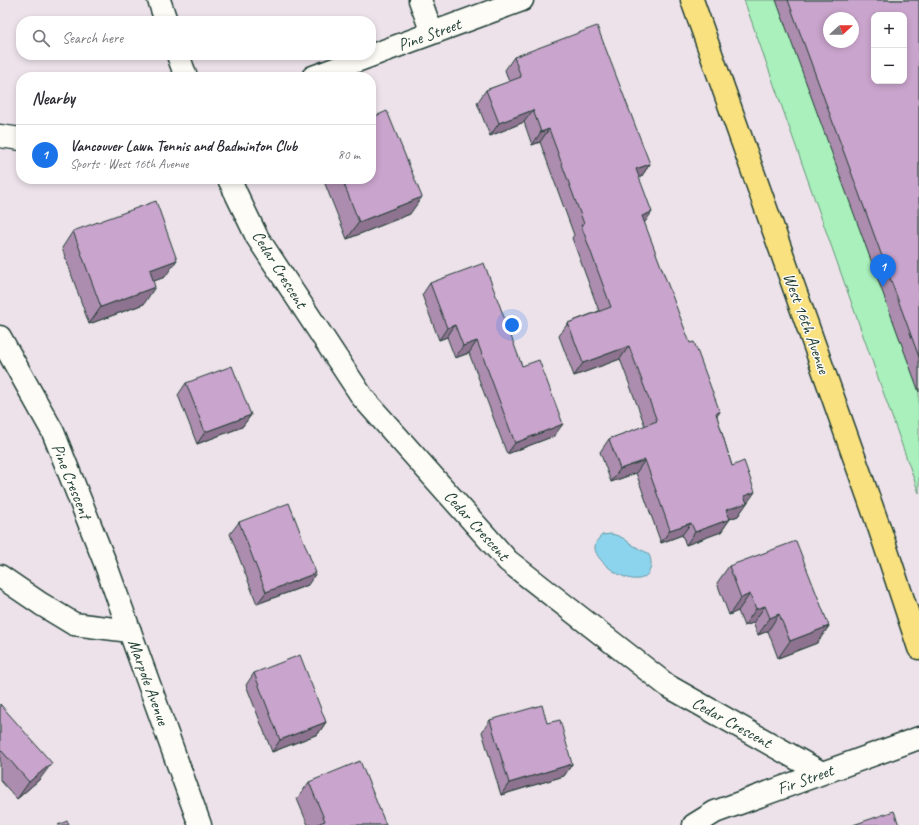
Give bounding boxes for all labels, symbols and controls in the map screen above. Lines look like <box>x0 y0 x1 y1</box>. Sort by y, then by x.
north arrow <box>823 12 859 48</box>
map controls <box>871 12 907 84</box>
button: + <box>871 12 907 48</box>
street label: Pine Street <box>395 13 466 55</box>
search box <box>16 16 376 60</box>
icon: search <box>30 27 52 49</box>
text: Search here <box>62 29 123 48</box>
button: − <box>871 48 907 84</box>
text: Nearby <box>32 88 75 109</box>
text: Vancouver Lawn Tennis and Badminton Club <box>70 137 297 156</box>
text: 1 <box>42 147 48 163</box>
text: 80 m <box>338 147 360 163</box>
text: Sports · West 16th Avenue <box>70 156 189 172</box>
street label: Cedar Crescent <box>247 227 313 314</box>
pin: 1 <box>870 254 896 287</box>
street label: West 16th Avenue <box>779 270 835 378</box>
your location <box>502 315 522 335</box>
street label: Pine Crescent <box>47 441 97 524</box>
street label: Cedar Crescent <box>439 486 515 567</box>
street label: Marpole Avenue <box>123 636 174 729</box>
street label: Cedar Crescent <box>688 692 777 754</box>
street label: Fir Street <box>774 759 838 799</box>

